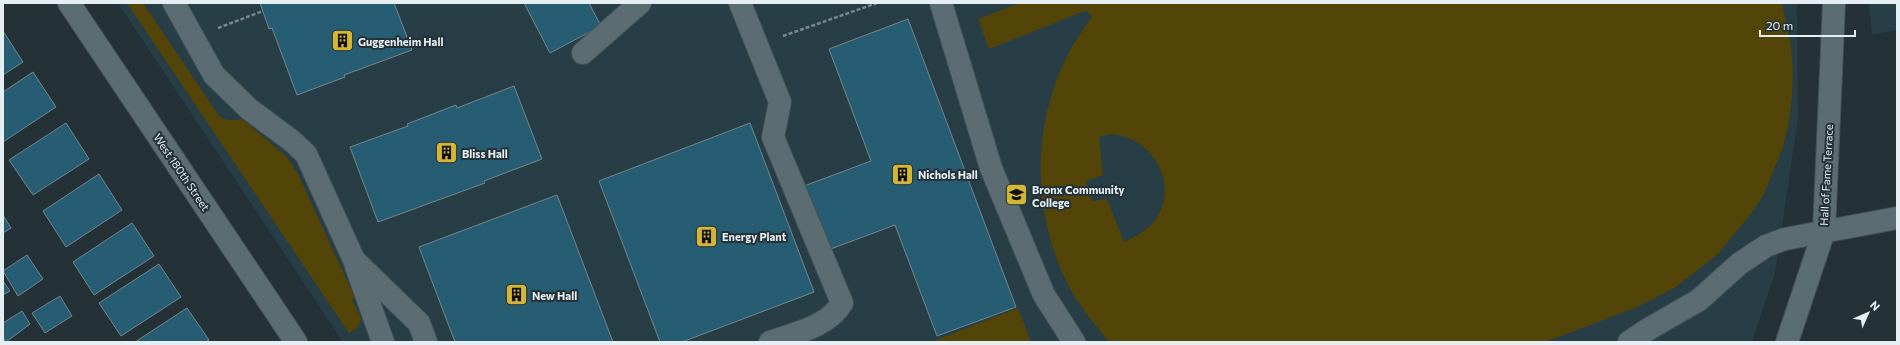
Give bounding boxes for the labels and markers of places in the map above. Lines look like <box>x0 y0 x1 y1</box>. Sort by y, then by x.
building icon: Guggenheim Hall <box>330 28 356 54</box>
place label: Guggenheim Hall <box>358 35 443 48</box>
building icon: Bliss Hall <box>433 140 459 166</box>
place label: Bliss Hall <box>462 147 508 160</box>
building icon: Nichols Hall <box>889 161 915 187</box>
place label: Nichols Hall <box>918 168 978 181</box>
school or university icon: Bronx Community College <box>1003 182 1029 208</box>
place label: Bronx Community College <box>1032 183 1125 209</box>
building icon: Energy Plant <box>694 223 720 249</box>
place label: Energy Plant <box>722 230 787 243</box>
building icon: New Hall <box>503 282 529 308</box>
place label: New Hall <box>532 289 577 302</box>

